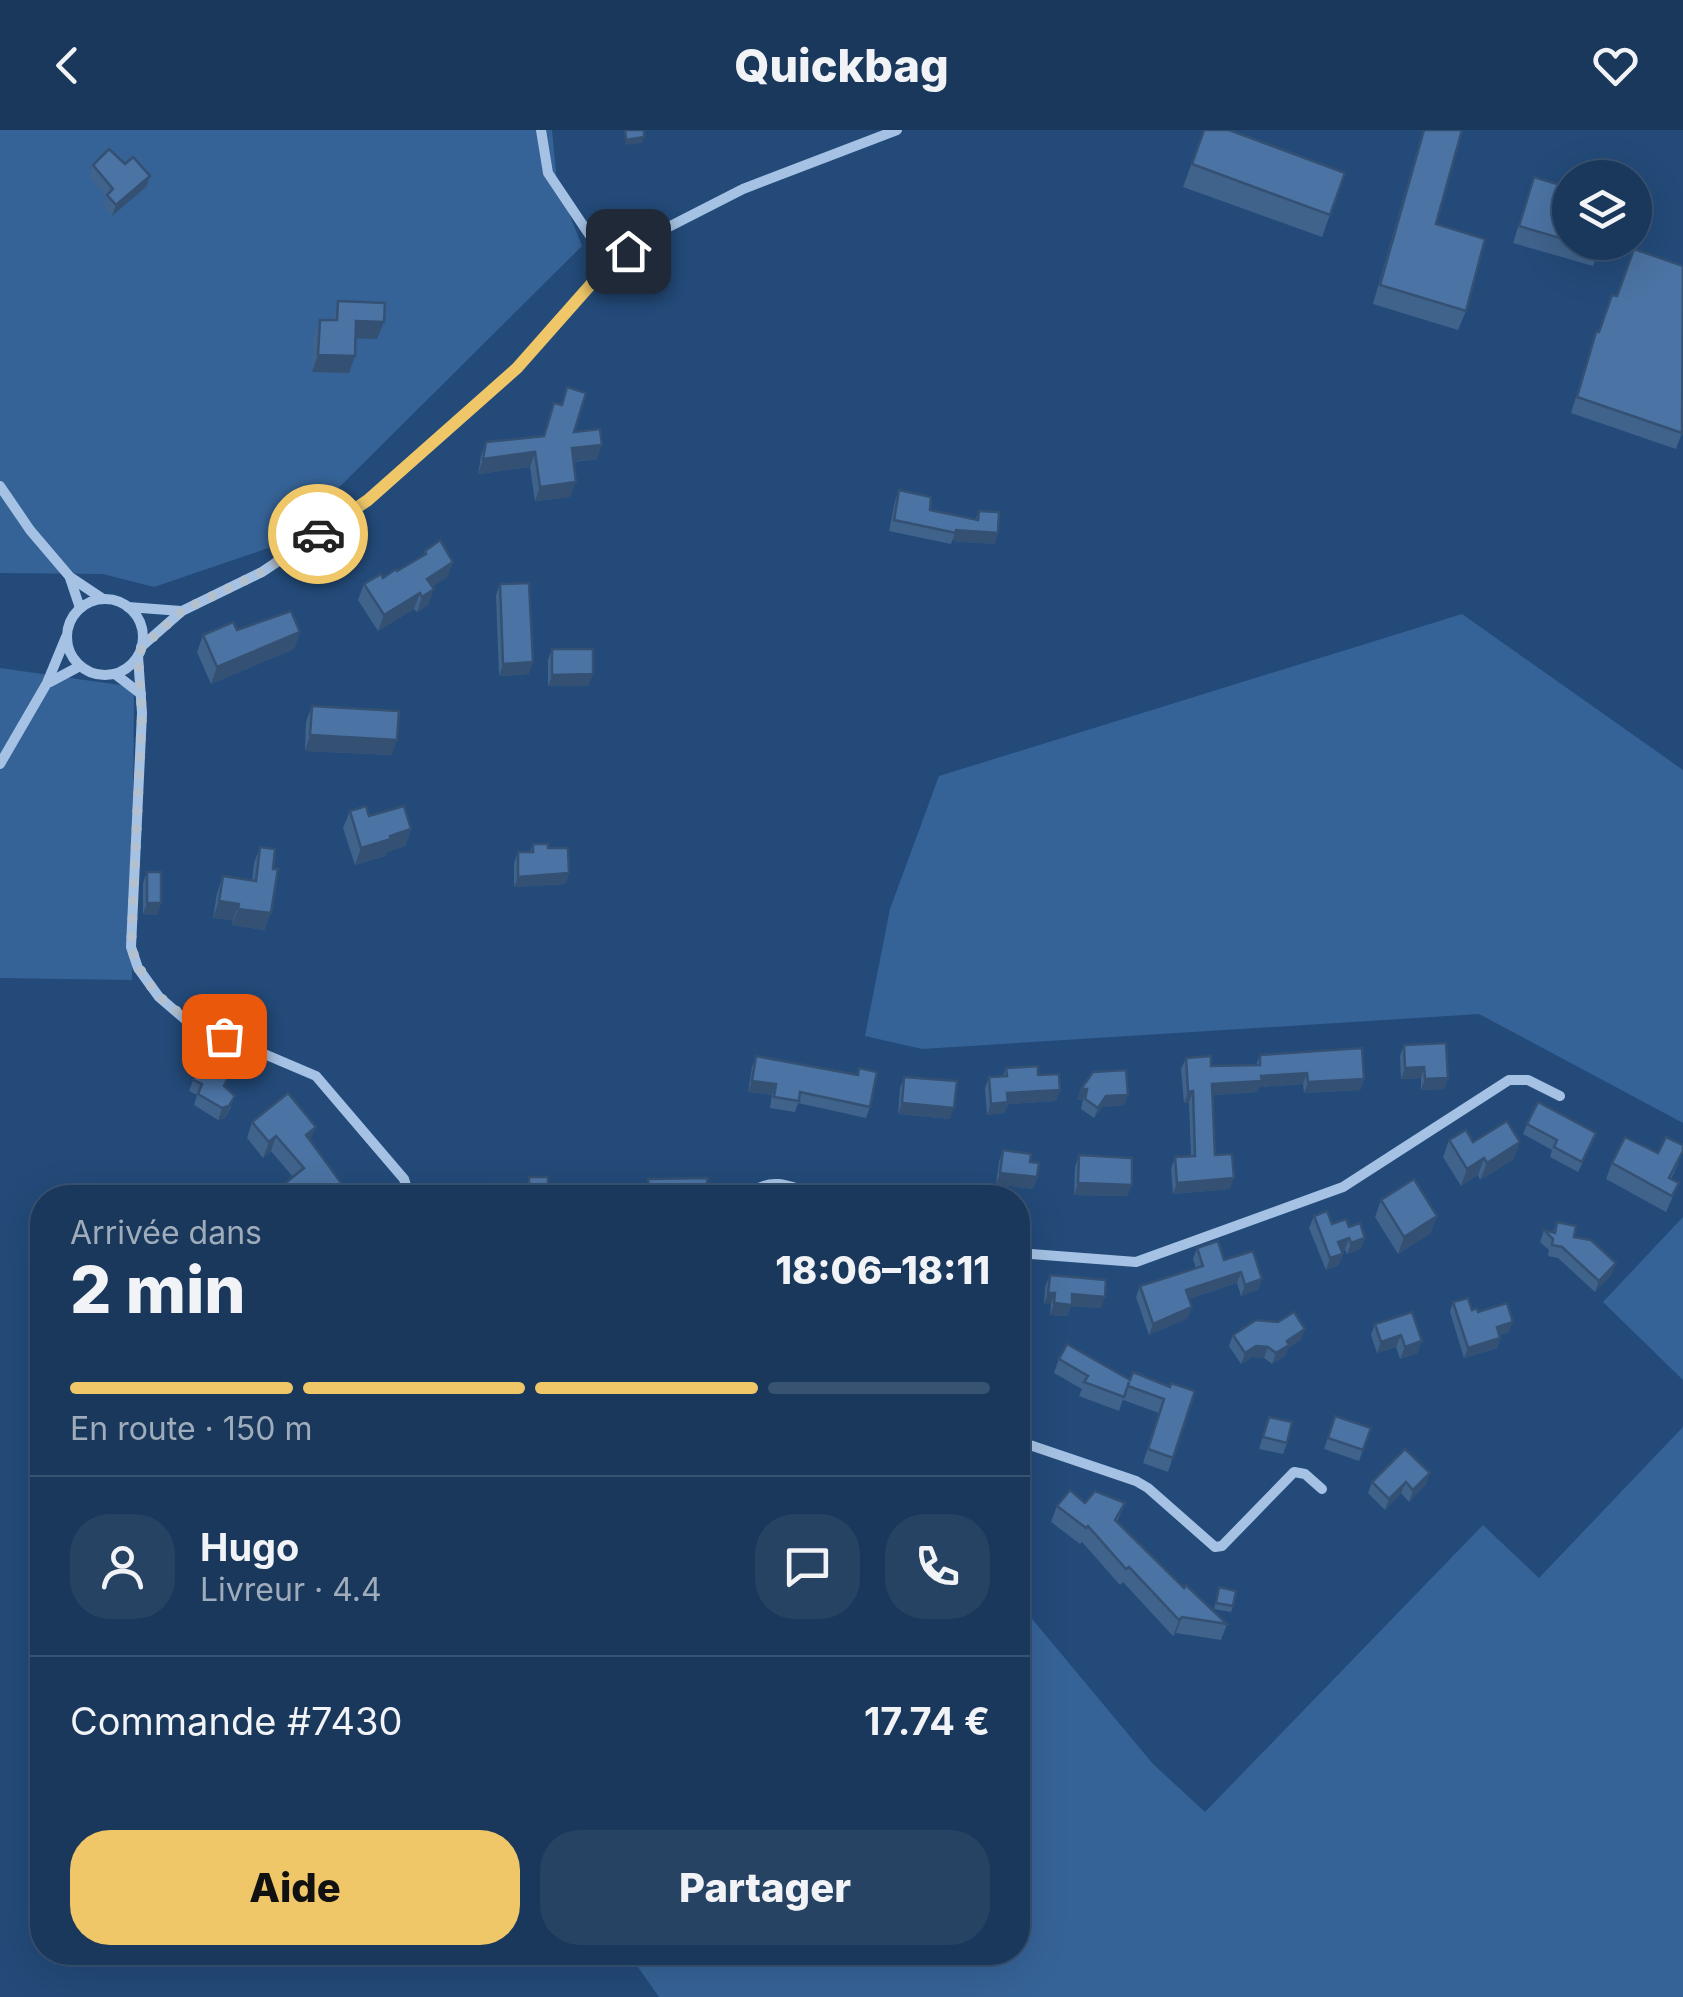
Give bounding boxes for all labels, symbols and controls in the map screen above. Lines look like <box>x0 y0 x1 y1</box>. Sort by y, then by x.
icon: back <box>40 38 95 93</box>
text: Quickbag <box>734 38 949 93</box>
icon: heart <box>1588 38 1643 93</box>
map controls <box>1552 160 1652 260</box>
button: layers <box>1552 160 1652 260</box>
pin <box>586 209 671 294</box>
icon: home <box>601 224 656 279</box>
courier <box>268 484 368 584</box>
icon: car <box>291 507 346 562</box>
pin <box>182 994 267 1079</box>
icon: bag <box>197 1009 252 1064</box>
text: Arrivée dans <box>70 1213 262 1252</box>
text: 18:06–18:11 <box>775 1247 990 1293</box>
text: 2 min <box>70 1250 246 1329</box>
text: En route · 150 m <box>70 1409 312 1448</box>
button: person <box>70 1514 175 1619</box>
button: chat <box>755 1514 860 1619</box>
button: phone <box>885 1514 990 1619</box>
text: Hugo <box>200 1524 299 1570</box>
text: Livreur · 4.4 <box>200 1570 382 1609</box>
text: Commande #7430 <box>70 1698 402 1744</box>
text: 17.74 € <box>864 1698 990 1744</box>
button: Aide <box>70 1830 520 1945</box>
button: Partager <box>540 1830 990 1945</box>

